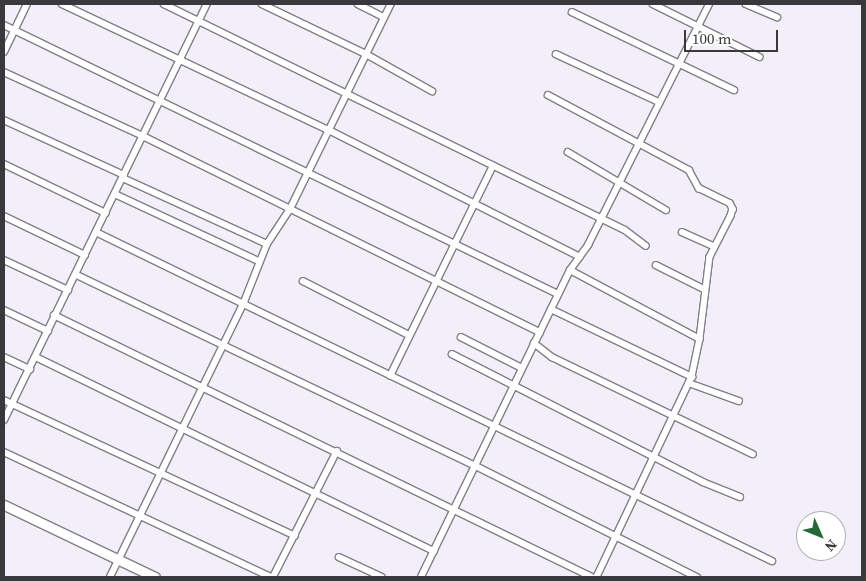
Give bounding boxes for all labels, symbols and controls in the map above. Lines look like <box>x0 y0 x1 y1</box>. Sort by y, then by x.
scale bar <box>686 20 780 52</box>
text: 100 m <box>692 28 732 49</box>
north arrow <box>796 511 846 561</box>
text: N <box>820 535 842 556</box>

